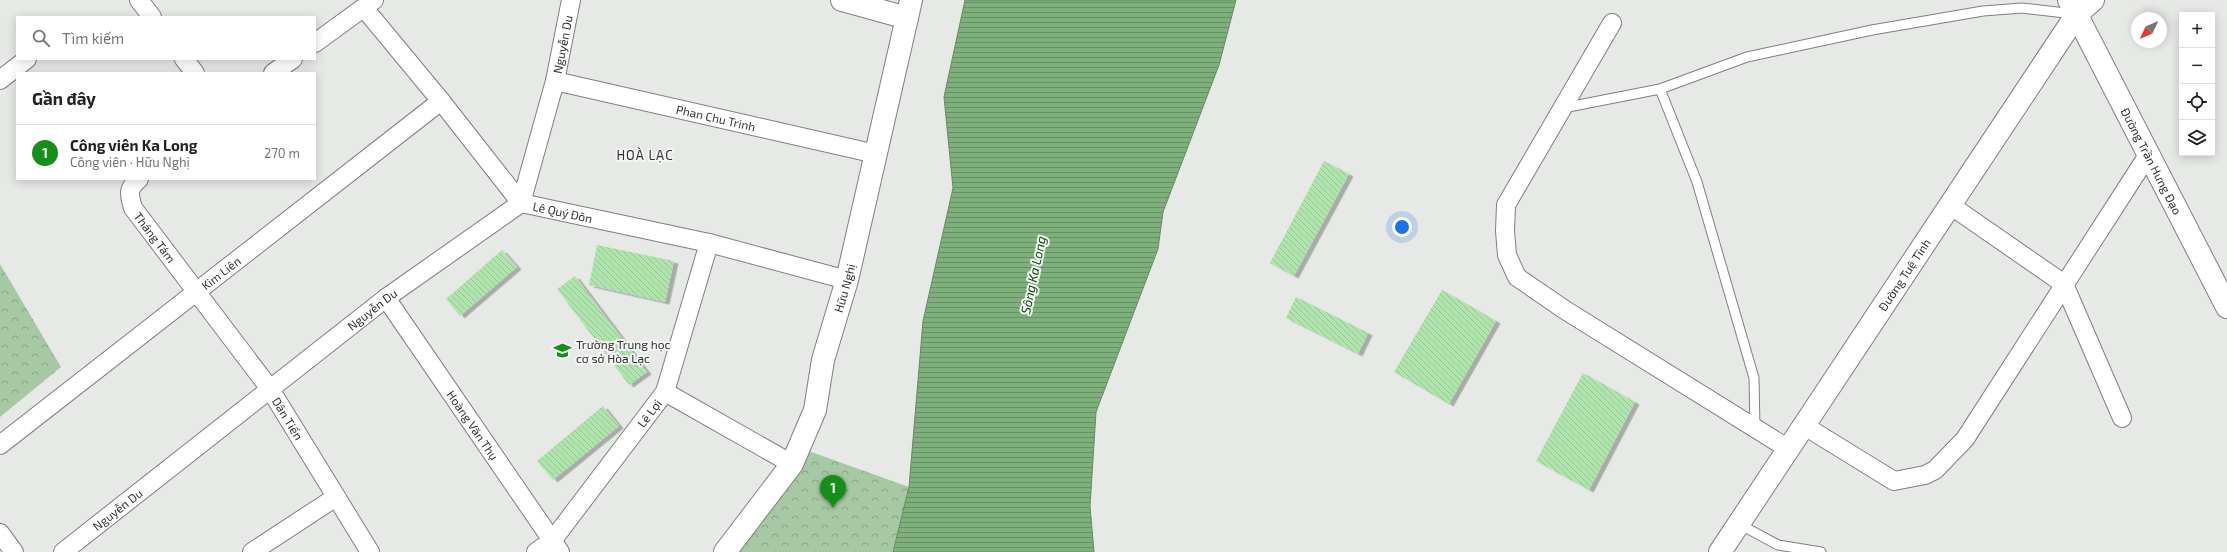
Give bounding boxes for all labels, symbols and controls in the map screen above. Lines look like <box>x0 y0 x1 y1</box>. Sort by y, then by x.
north arrow <box>2131 12 2167 48</box>
map controls <box>2179 12 2215 156</box>
button: + <box>2179 12 2215 48</box>
street label: Nguyễn Du <box>550 14 575 75</box>
search box <box>16 16 316 60</box>
icon: search <box>30 27 52 49</box>
text: Tìm kiếm <box>62 29 124 47</box>
button: − <box>2179 48 2215 84</box>
button: locate <box>2179 84 2215 120</box>
text: Gần đây <box>32 88 96 108</box>
street label: Phan Chu Trinh <box>675 102 757 133</box>
street label: Đường Trần Hưng Đạo <box>2119 105 2185 217</box>
button: layers <box>2179 120 2215 156</box>
text: Công viên Ka Long <box>70 136 198 154</box>
text: 1 <box>42 145 48 161</box>
text: 270 m <box>264 145 300 161</box>
district label: HOÀ LẠC <box>616 146 674 163</box>
text: Công viên · Hữu Nghị <box>70 154 190 170</box>
street label: Lê Quý Đôn <box>532 199 594 225</box>
street label: Tháng Tám <box>131 209 179 265</box>
your location <box>1392 217 1412 237</box>
water label: Sông Ka Long <box>1017 235 1049 315</box>
street label: Đường Tuệ Tĩnh <box>1875 236 1933 313</box>
street label: Kim Liên <box>198 253 243 292</box>
street label: Hữu Nghị <box>831 262 858 314</box>
street label: Nguyễn Du <box>344 286 400 333</box>
place label: Trường Trung học cơ sở Hòa Lạc <box>576 337 670 366</box>
school or university icon: Trường Trung học cơ sở Hòa Lạc <box>553 341 573 361</box>
street label: Hoàng Văn Thụ <box>444 388 502 463</box>
street label: Dân Tiến <box>270 395 306 442</box>
street label: Lê Lợi <box>634 396 664 430</box>
pin: 1 <box>820 475 846 508</box>
street label: Nguyễn Du <box>90 486 145 533</box>

